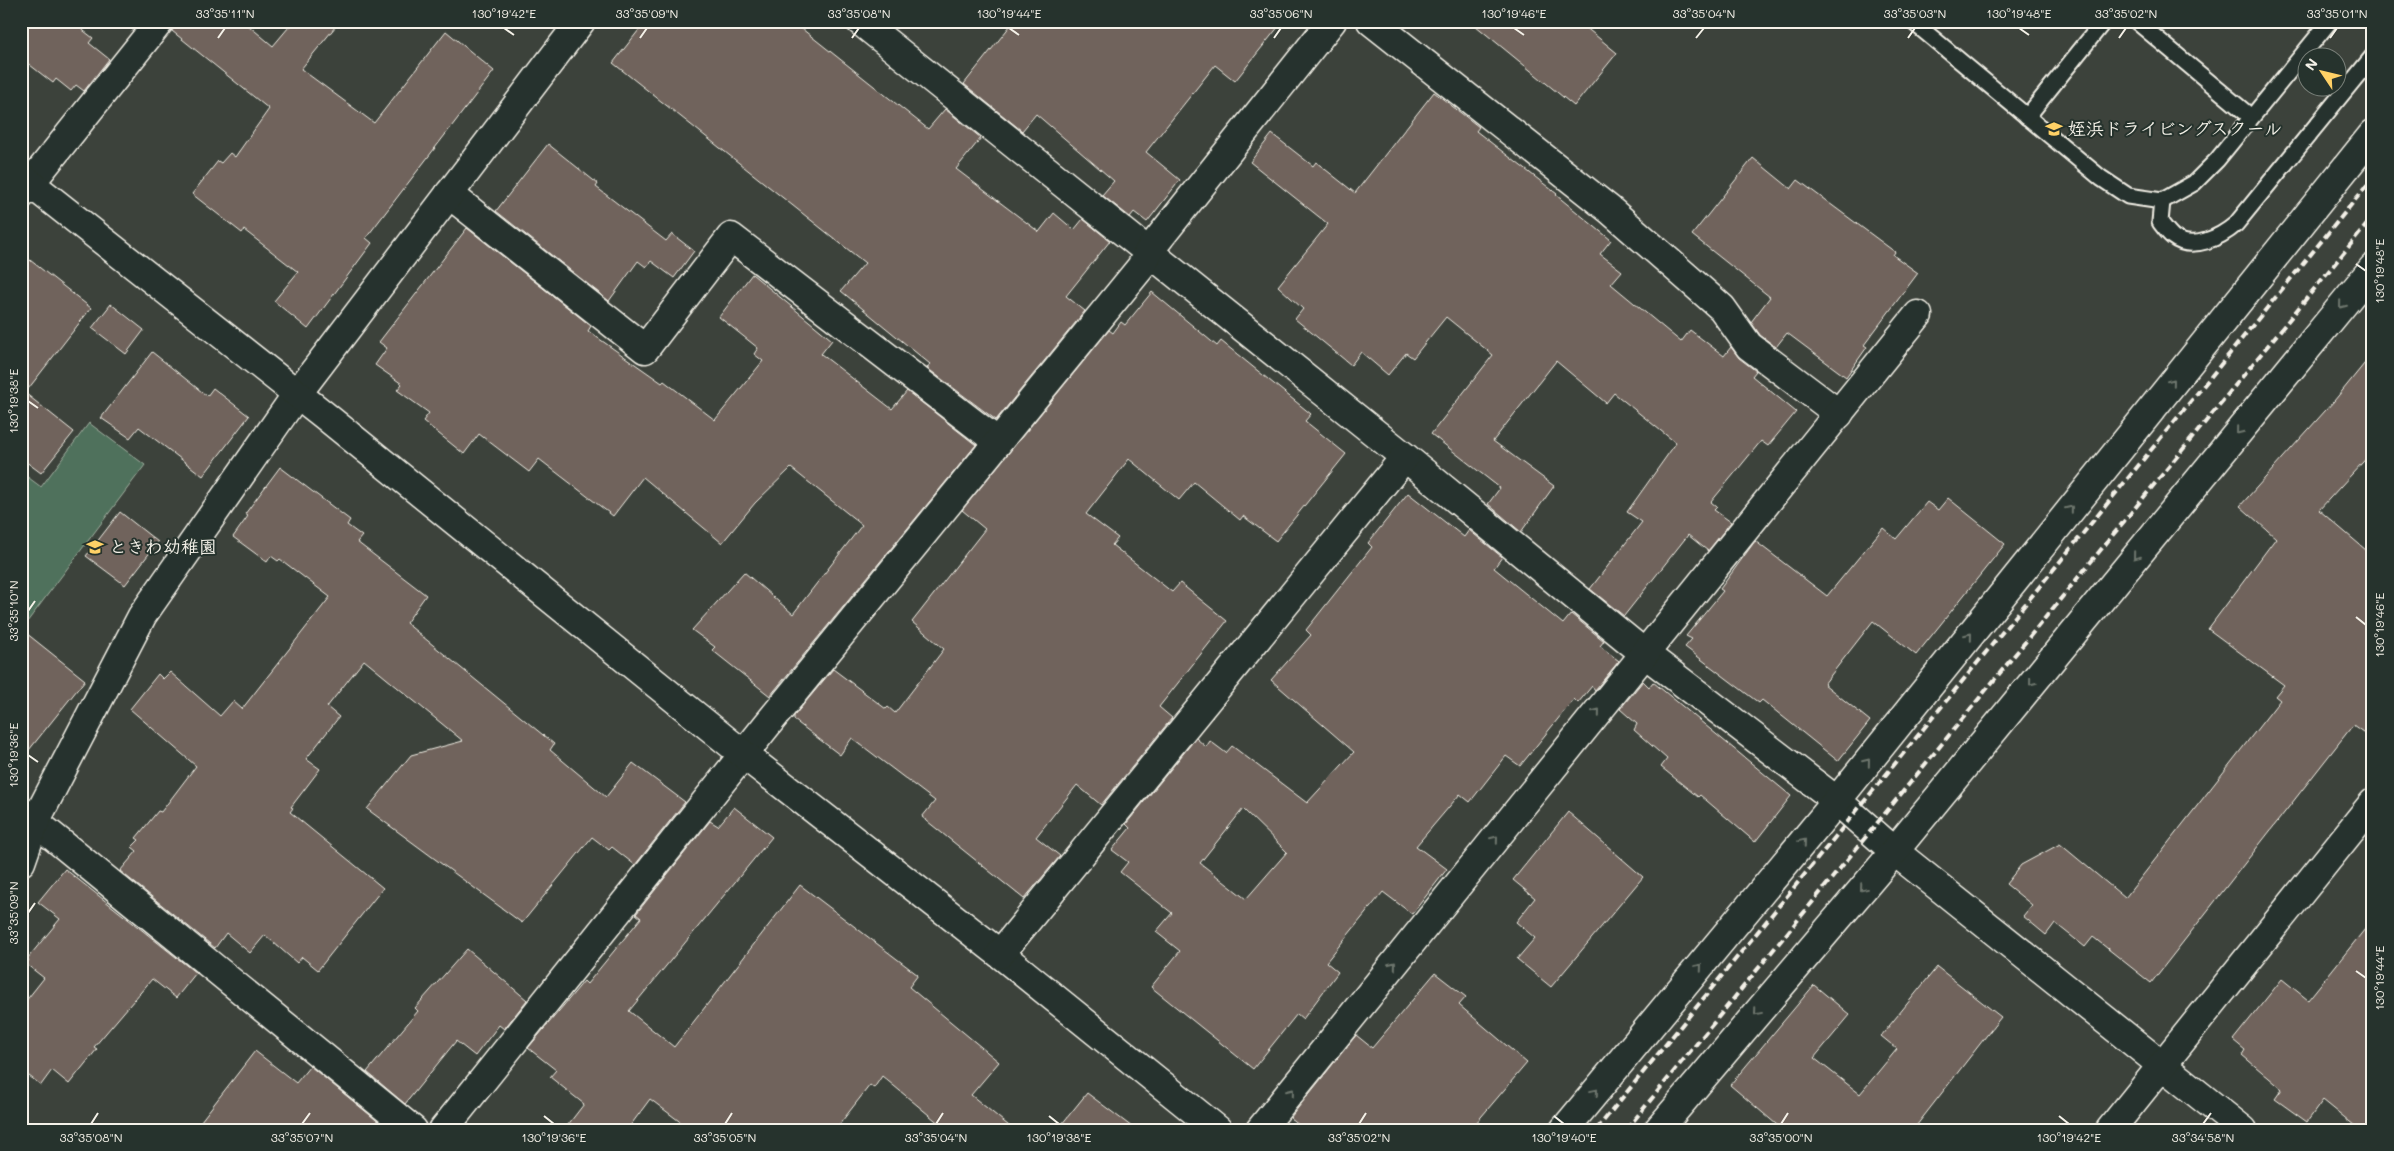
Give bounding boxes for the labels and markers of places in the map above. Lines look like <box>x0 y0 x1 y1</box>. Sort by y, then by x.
place label: 姪浜ドライビングスクール <box>2068 116 2282 140</box>
school or university icon: 姪浜ドライビングスクール <box>2044 119 2064 139</box>
place label: ときわ幼稚園 <box>109 534 217 558</box>
school or university icon: ときわ幼稚園 <box>85 537 105 557</box>

